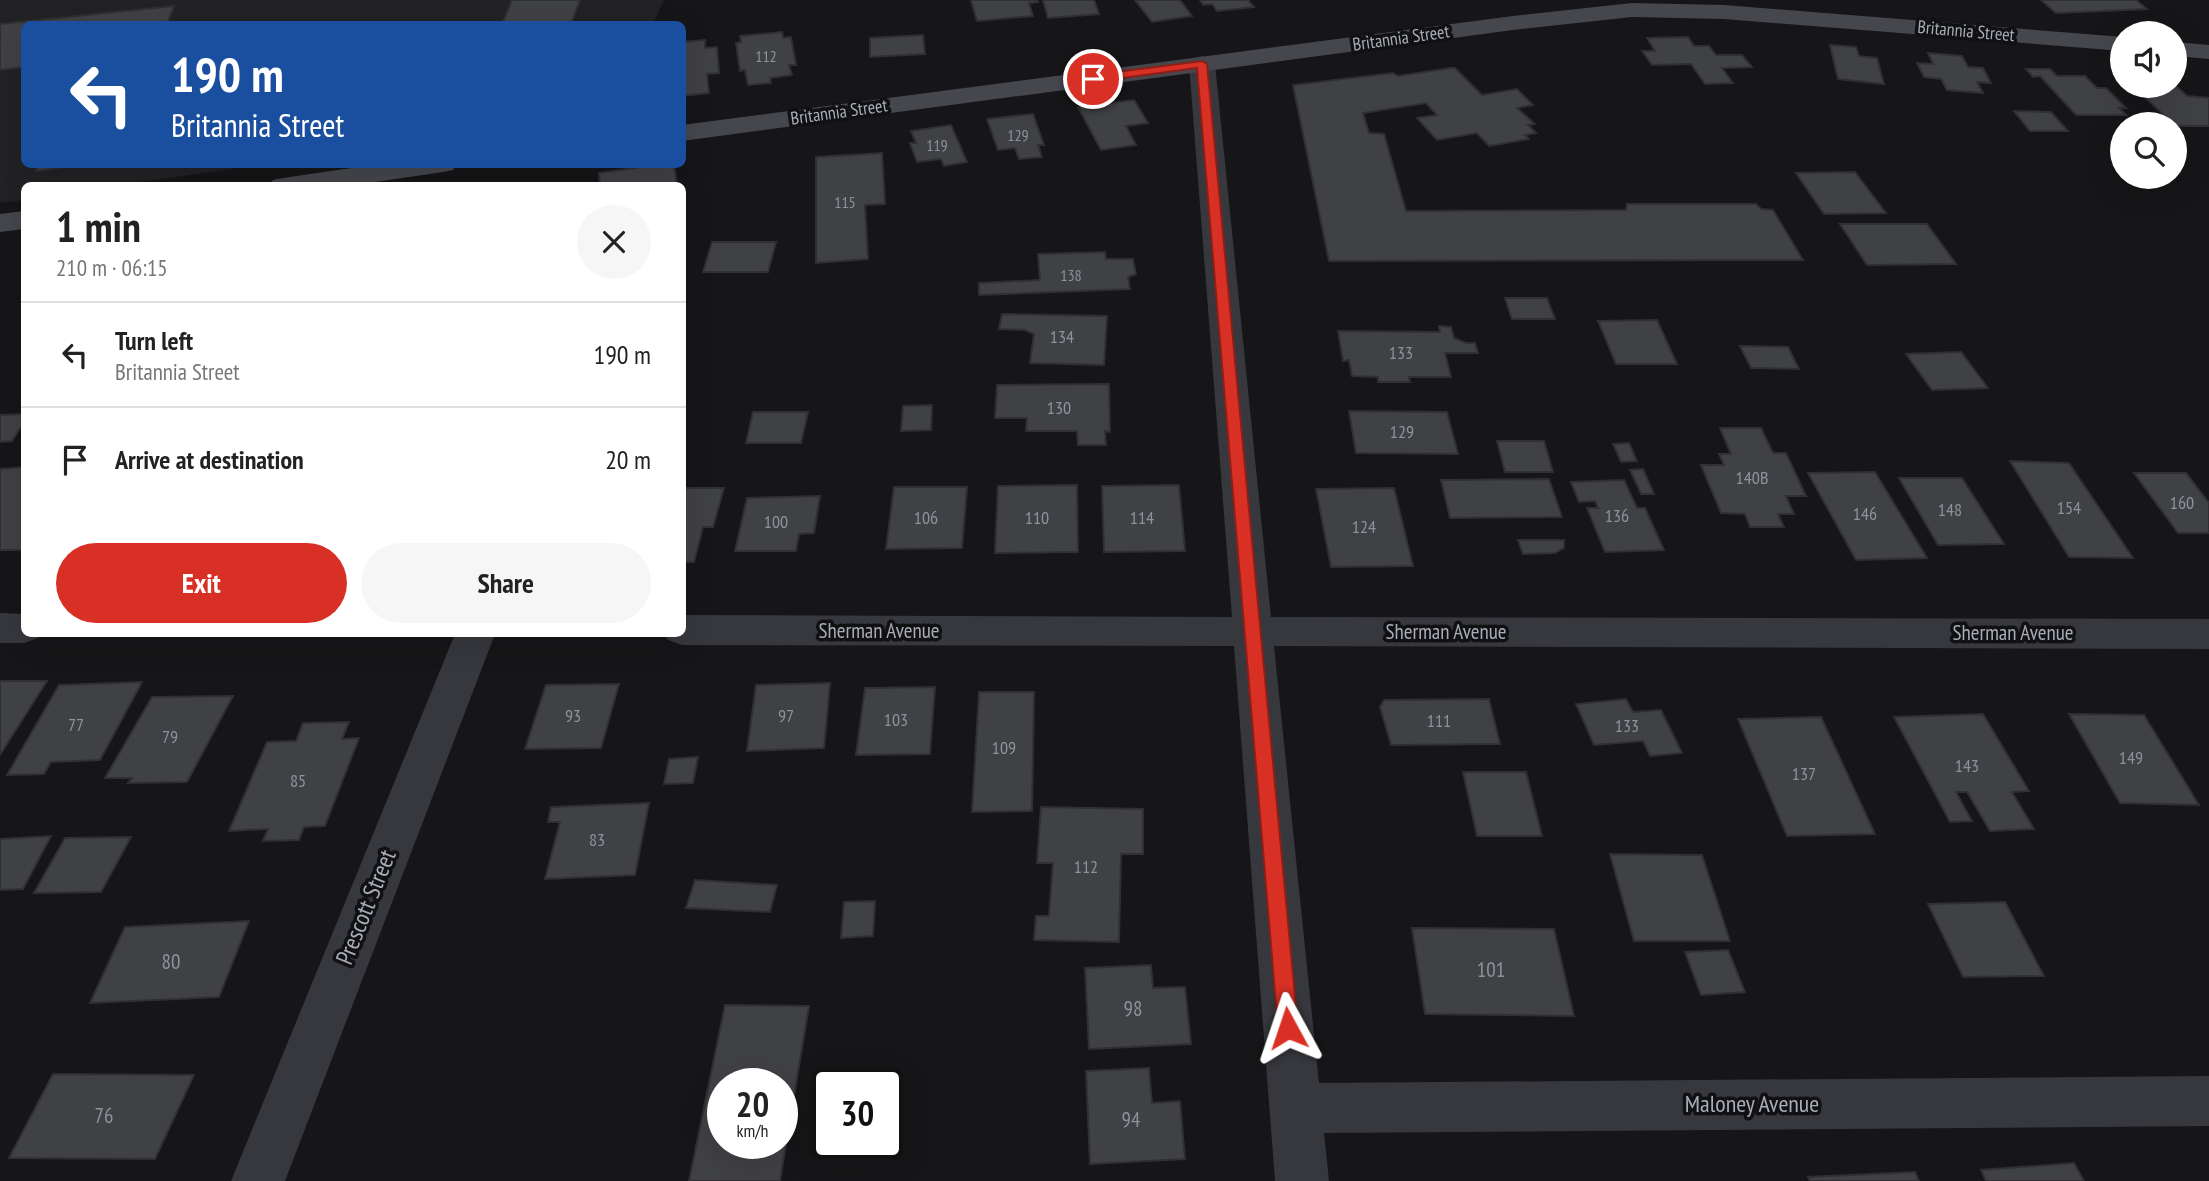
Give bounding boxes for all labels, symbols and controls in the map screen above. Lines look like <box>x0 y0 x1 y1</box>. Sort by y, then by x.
street label: Britannia Street <box>1917 15 2016 46</box>
street label: Britannia Street <box>1351 19 1451 56</box>
map controls <box>2110 21 2187 189</box>
button: sound <box>2110 21 2187 98</box>
text: 190 m <box>171 42 284 106</box>
house number: 112 <box>755 46 777 66</box>
icon: left <box>56 49 147 140</box>
pin <box>1063 49 1123 109</box>
icon: arrive <box>1074 60 1112 98</box>
street label: Britannia Street <box>789 93 889 130</box>
text: Britannia Street <box>171 104 344 146</box>
button: search <box>2110 112 2187 189</box>
house number: 129 <box>1007 125 1029 145</box>
house number: 119 <box>926 135 948 155</box>
house number: 115 <box>834 192 856 212</box>
text: 1 min <box>56 199 141 254</box>
button: close <box>577 205 651 279</box>
text: 210 m · 06:15 <box>56 253 168 282</box>
house number: 138 <box>1060 265 1082 285</box>
text: Turn left <box>115 324 193 357</box>
house number: 134 <box>1050 325 1074 348</box>
icon: left <box>56 336 94 374</box>
text: 190 m <box>593 338 651 371</box>
house number: 133 <box>1389 341 1413 364</box>
text: Britannia Street <box>115 357 240 386</box>
house number: 130 <box>1047 396 1071 419</box>
house number: 129 <box>1390 420 1414 443</box>
icon: arrive <box>56 441 94 479</box>
text: Arrive at destination <box>115 443 304 476</box>
text: 20 m <box>605 443 651 476</box>
house number: 140B <box>1736 466 1768 489</box>
house number: 160 <box>2170 491 2194 514</box>
house number: 154 <box>2057 496 2081 519</box>
house number: 148 <box>1938 498 1962 521</box>
house number: 146 <box>1853 502 1877 525</box>
house number: 136 <box>1605 504 1629 527</box>
house number: 106 <box>914 506 938 529</box>
house number: 110 <box>1025 506 1049 529</box>
house number: 114 <box>1130 506 1154 529</box>
house number: 100 <box>764 510 788 533</box>
house number: 124 <box>1352 515 1376 538</box>
button: Exit <box>56 543 347 623</box>
button: Share <box>361 543 651 623</box>
street label: Sherman Avenue <box>819 617 939 644</box>
street label: Sherman Avenue <box>1386 618 1506 645</box>
street label: Sherman Avenue <box>1953 619 2073 646</box>
house number: 93 <box>565 704 581 727</box>
house number: 97 <box>778 704 794 727</box>
house number: 103 <box>884 708 908 731</box>
house number: 111 <box>1427 709 1451 732</box>
house number: 77 <box>68 713 84 736</box>
house number: 133 <box>1615 714 1639 737</box>
house number: 79 <box>162 725 178 748</box>
house number: 109 <box>992 736 1016 759</box>
house number: 149 <box>2119 746 2143 769</box>
house number: 143 <box>1955 754 1979 777</box>
house number: 137 <box>1792 762 1816 785</box>
house number: 85 <box>290 769 306 792</box>
house number: 83 <box>589 828 605 851</box>
street label: Prescott Street <box>328 844 403 969</box>
house number: 112 <box>1074 855 1098 878</box>
house number: 80 <box>162 948 180 975</box>
house number: 101 <box>1477 956 1505 983</box>
position arrow <box>1251 991 1325 1065</box>
house number: 98 <box>1124 995 1142 1022</box>
speed limit sign: 30 <box>812 1068 903 1159</box>
text: 20 <box>736 1081 769 1127</box>
street label: Maloney Avenue <box>1685 1088 1819 1119</box>
house number: 76 <box>95 1102 113 1129</box>
house number: 94 <box>1122 1106 1141 1133</box>
text: km/h <box>737 1119 768 1142</box>

